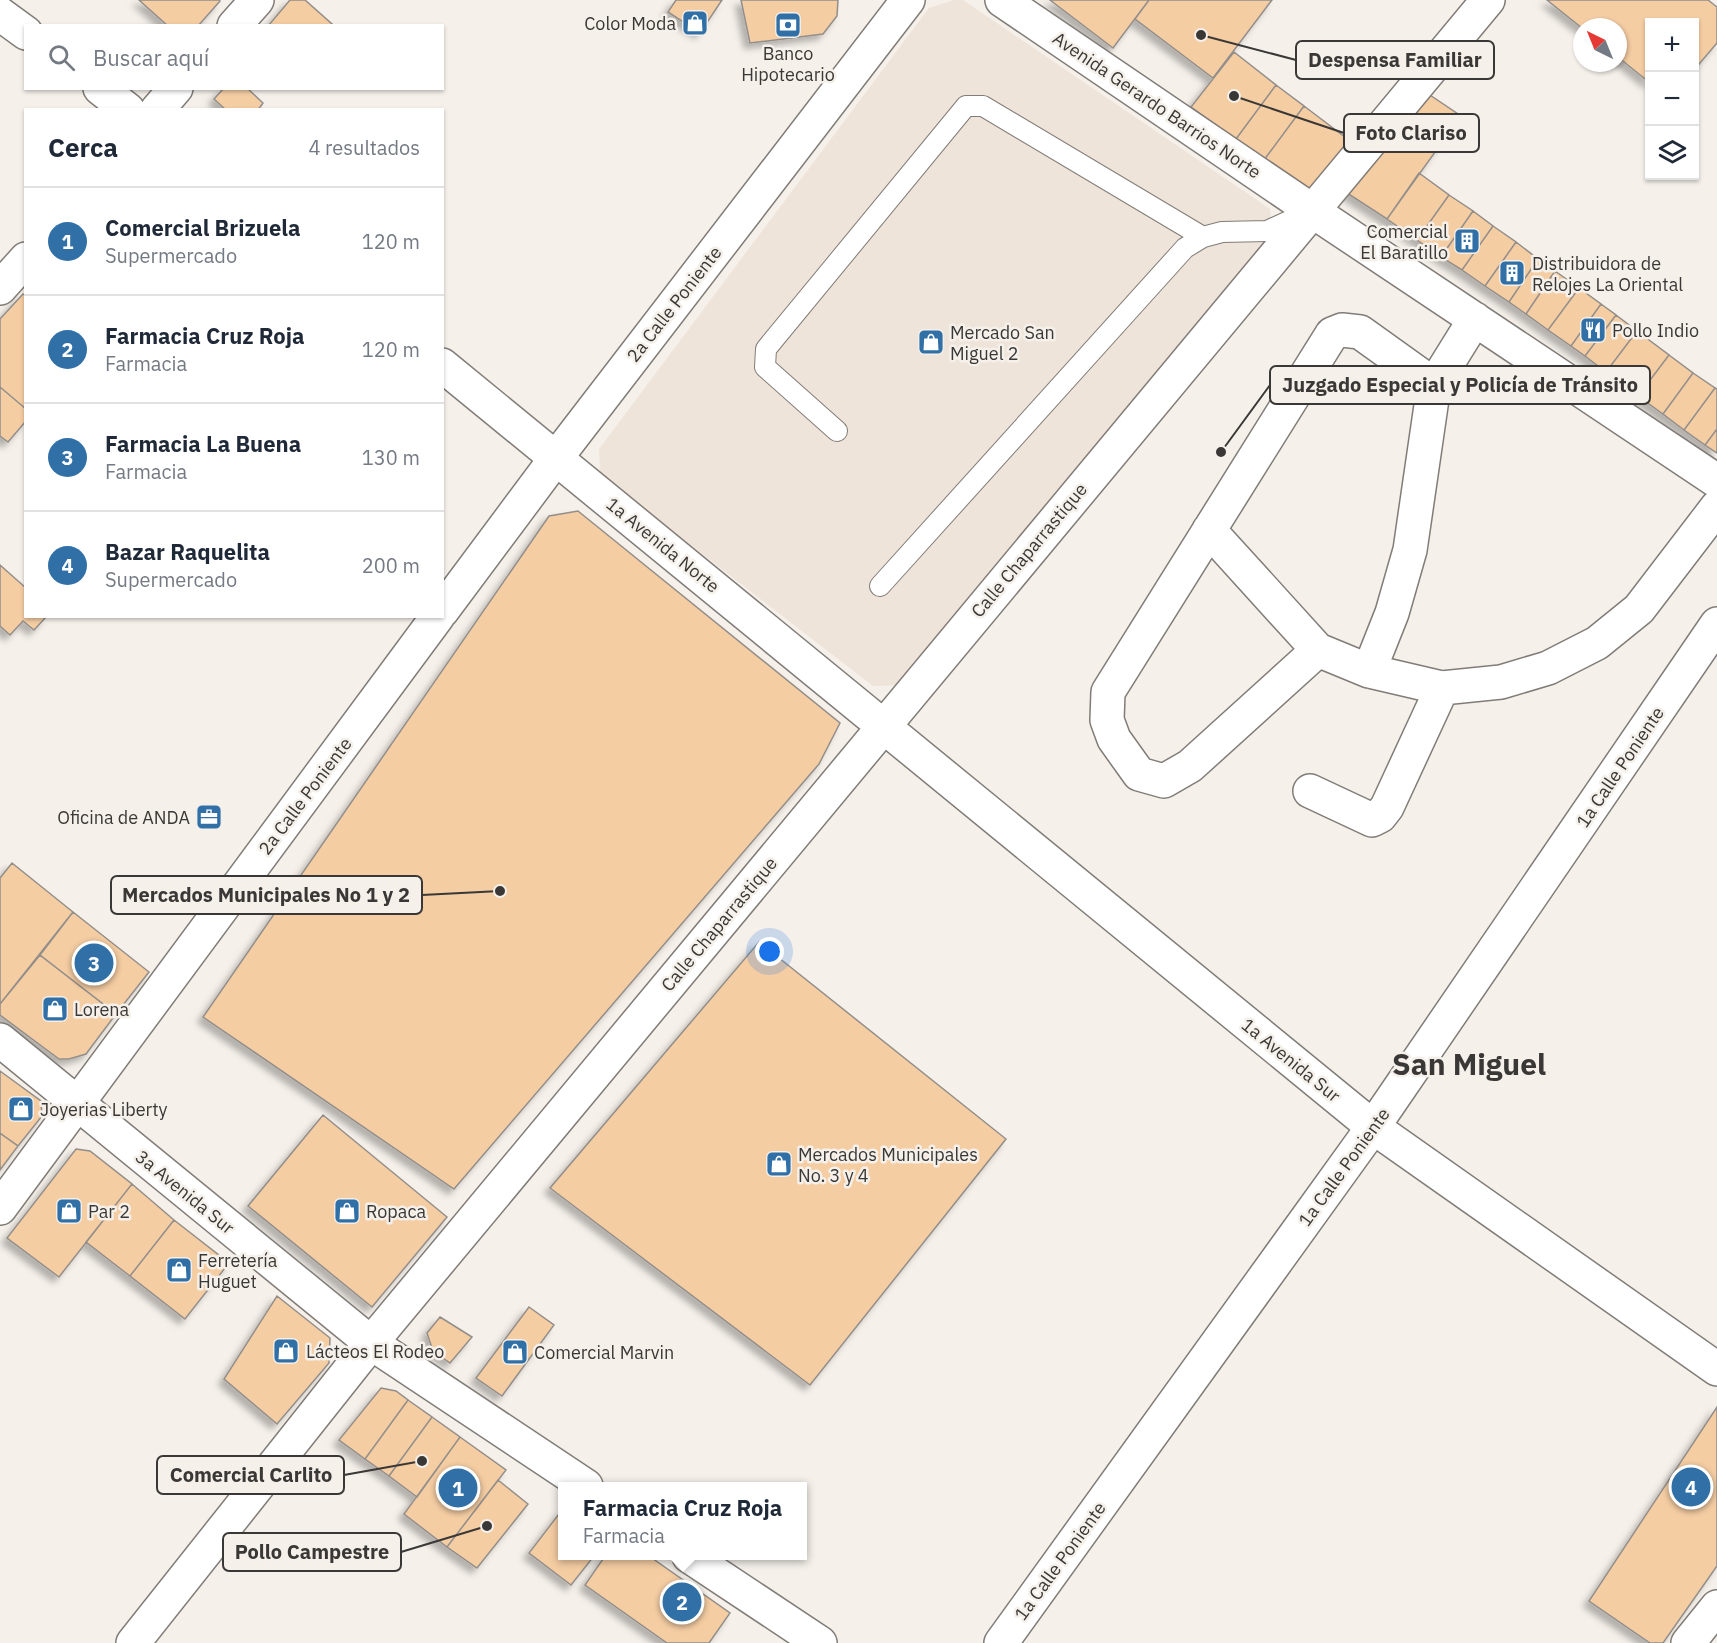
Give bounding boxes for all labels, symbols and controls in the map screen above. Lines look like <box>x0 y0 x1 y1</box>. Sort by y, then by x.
shop icon: Color Moda <box>680 8 710 38</box>
bank icon: Banco Hipotecario <box>773 10 803 40</box>
place label: Color Moda <box>584 12 676 35</box>
north arrow <box>1573 18 1627 72</box>
map controls <box>1645 18 1699 180</box>
button: + <box>1645 18 1699 72</box>
search box <box>24 24 444 90</box>
street label: Avenida Gerardo Barrios Norte <box>1048 27 1266 183</box>
icon: search <box>45 41 78 74</box>
callout: Despensa Familiar <box>1296 41 1494 79</box>
place label: Banco Hipotecario <box>741 42 835 86</box>
text: Buscar aquí <box>93 43 209 72</box>
text: Despensa Familiar <box>1308 46 1482 73</box>
button: − <box>1645 72 1699 126</box>
callout: Foto Clariso <box>1344 114 1479 152</box>
text: Foto Clariso <box>1355 119 1467 146</box>
button: layers <box>1645 126 1699 180</box>
text: Cerca <box>48 130 118 164</box>
text: 4 resultados <box>308 134 420 161</box>
text: Comercial Brizuela <box>105 213 301 242</box>
place label: Comercial El Baratillo <box>1360 220 1448 264</box>
building icon: Comercial El Baratillo <box>1452 226 1482 256</box>
text: 1 <box>62 228 74 255</box>
text: 120 m <box>362 228 420 255</box>
street label: 2a Calle Poniente <box>622 241 726 367</box>
text: Supermercado <box>105 242 237 269</box>
place label: Distribuidora de Relojes La Oriental <box>1532 252 1683 296</box>
building icon: Distribuidora de Relojes La Oriental <box>1497 258 1527 288</box>
restaurant icon: Pollo Indio <box>1578 315 1608 345</box>
place label: Pollo Indio <box>1612 319 1699 342</box>
text: Farmacia Cruz Roja <box>105 321 305 350</box>
place label: Mercado San Miguel 2 <box>950 321 1055 365</box>
shop icon: Mercado San Miguel 2 <box>916 327 946 357</box>
text: 2 <box>62 336 74 363</box>
text: 120 m <box>362 336 420 363</box>
text: Farmacia <box>105 350 187 377</box>
callout: Juzgado Especial y Policía de Tránsito <box>1270 366 1650 404</box>
text: Juzgado Especial y Policía de Tránsito <box>1282 371 1638 398</box>
text: Farmacia La Buena <box>105 429 301 458</box>
text: 3 <box>62 444 74 471</box>
text: 130 m <box>362 444 420 471</box>
text: Farmacia <box>105 458 187 485</box>
street label: Calle Chaparrastique <box>966 478 1092 622</box>
street label: 1a Avenida Norte <box>602 492 724 598</box>
text: Bazar Raquelita <box>105 537 270 566</box>
text: 4 <box>62 552 74 579</box>
text: 200 m <box>362 552 420 579</box>
text: Supermercado <box>105 566 237 593</box>
street label: 1a Calle Poniente <box>1571 702 1669 832</box>
street label: 2a Calle Poniente <box>253 733 357 859</box>
office icon: Oficina de ANDA <box>194 802 224 832</box>
place label: Oficina de ANDA <box>57 806 190 829</box>
street label: Calle Chaparrastique <box>656 852 782 996</box>
callout: Mercados Municipales No 1 y 2 <box>111 876 422 914</box>
text: Mercados Municipales No 1 y 2 <box>122 881 410 908</box>
your location <box>755 937 784 966</box>
pin: 3 <box>74 940 113 986</box>
shop icon: Lorena <box>40 994 70 1024</box>
place label: Lorena <box>74 998 130 1021</box>
street label: 1a Avenida Sur <box>1237 1013 1345 1107</box>
district label: San Miguel <box>1392 1044 1546 1083</box>
shop icon: Joyerias Liberty <box>6 1094 36 1124</box>
place label: Joyerias Liberty <box>40 1098 168 1121</box>
street label: 1a Calle Poniente <box>1293 1103 1395 1231</box>
place label: Mercados Municipales No. 3 y 4 <box>798 1143 978 1187</box>
street label: 3a Avenida Sur <box>131 1145 239 1239</box>
shop icon: Mercados Municipales No. 3 y 4 <box>764 1149 794 1179</box>
shop icon: Par 2 <box>54 1196 84 1226</box>
shop icon: Ropaca <box>332 1196 362 1226</box>
place label: Par 2 <box>88 1200 130 1223</box>
place label: Ropaca <box>366 1200 426 1223</box>
place label: Ferretería Huguet <box>198 1249 278 1293</box>
shop icon: Ferretería Huguet <box>164 1255 194 1285</box>
shop icon: Lácteos El Rodeo <box>271 1336 301 1366</box>
shop icon: Comercial Marvin <box>500 1337 530 1367</box>
place label: Lácteos El Rodeo <box>306 1340 444 1363</box>
place label: Comercial Marvin <box>534 1341 674 1364</box>
callout: Comercial Carlito <box>157 1456 344 1494</box>
text: Comercial Carlito <box>170 1461 332 1488</box>
pin: 4 <box>1672 1464 1710 1510</box>
pin: 1 <box>438 1466 478 1510</box>
popup <box>558 1482 807 1560</box>
text: Farmacia Cruz Roja <box>583 1493 782 1522</box>
street label: 1a Calle Poniente <box>1009 1497 1111 1625</box>
text: Farmacia <box>583 1522 665 1549</box>
callout: Pollo Campestre <box>223 1533 401 1571</box>
text: Pollo Campestre <box>235 1538 389 1565</box>
pin: 2 <box>662 1580 702 1624</box>

